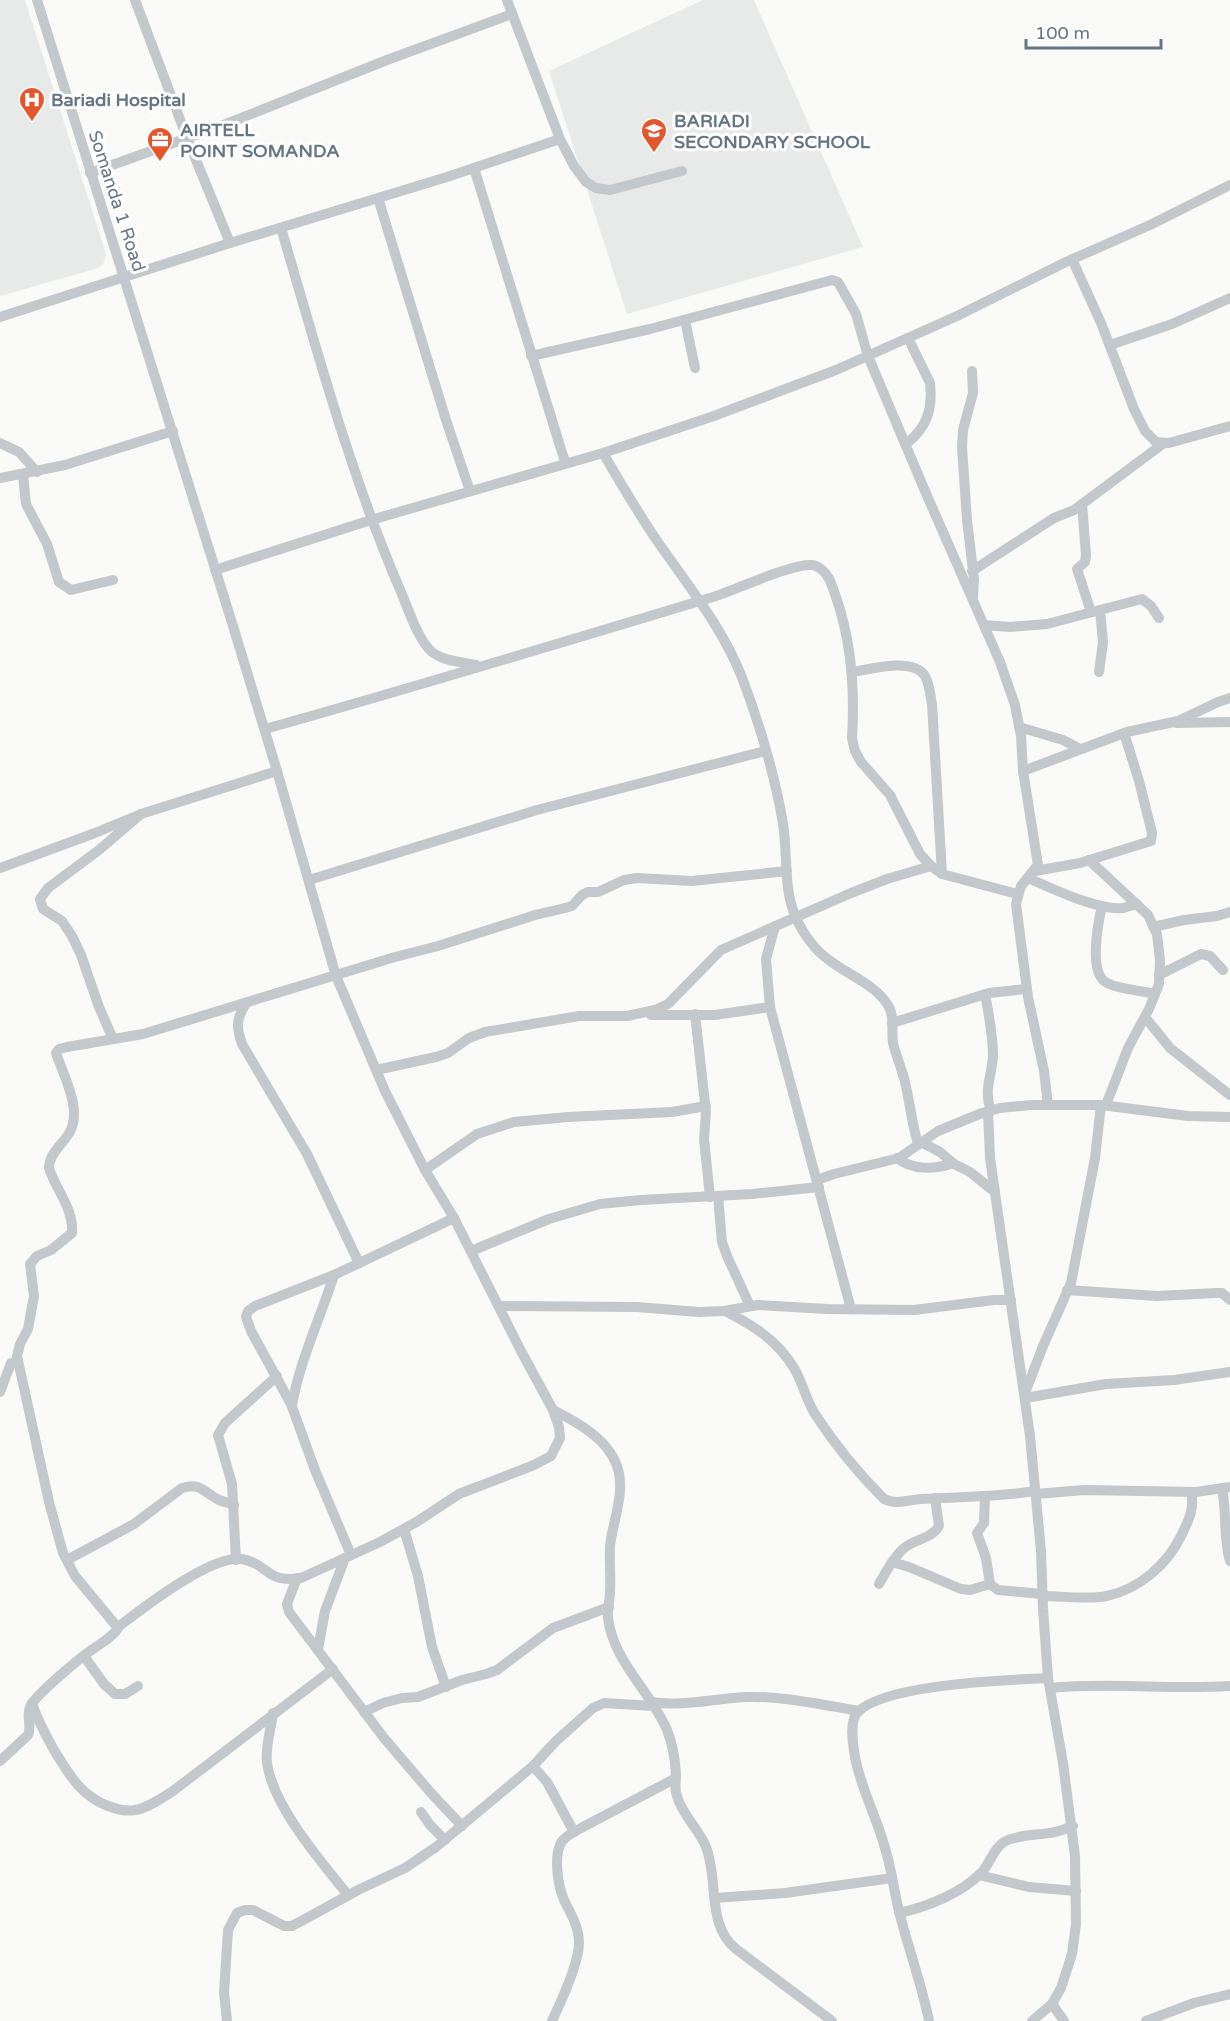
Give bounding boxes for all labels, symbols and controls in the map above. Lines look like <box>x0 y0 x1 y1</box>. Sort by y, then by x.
scale bar <box>1026 12 1161 50</box>
text: 100 m <box>1035 22 1090 44</box>
hospital icon: Bariadi Hospital <box>17 85 47 123</box>
place label: Bariadi Hospital <box>51 89 186 111</box>
place label: BARIADI SECONDARY SCHOOL <box>674 110 871 153</box>
school or university icon: BARIADI SECONDARY SCHOOL <box>639 116 669 154</box>
place label: AIRTELL POINT SOMANDA <box>180 119 340 162</box>
office icon: AIRTELL POINT SOMANDA <box>145 125 175 163</box>
street label: Somanda 1 Road <box>84 128 150 274</box>

